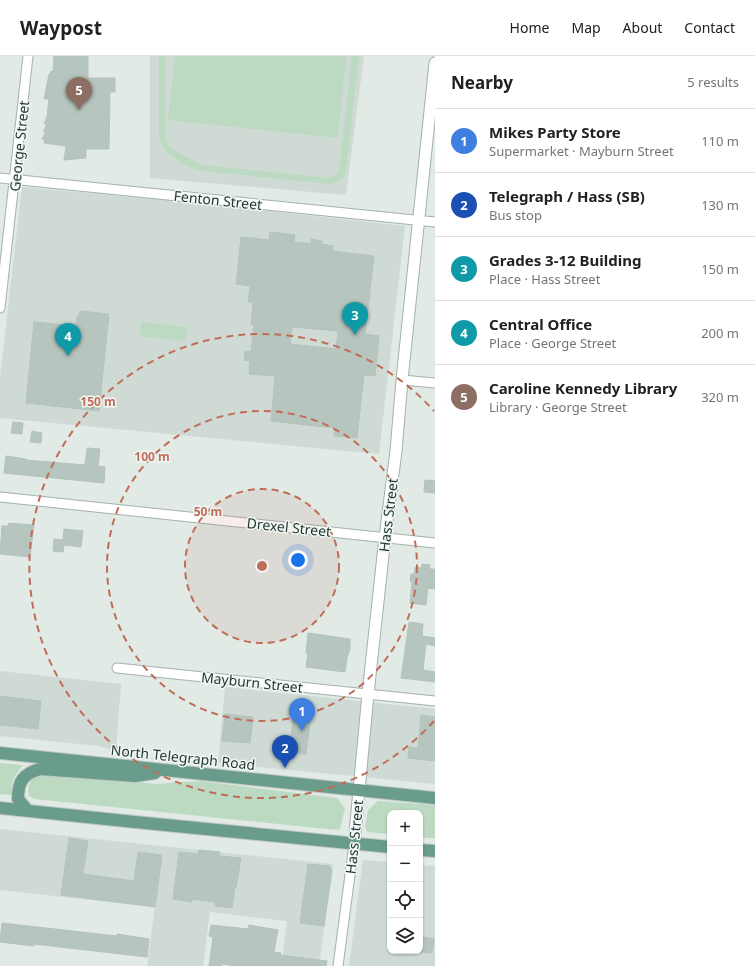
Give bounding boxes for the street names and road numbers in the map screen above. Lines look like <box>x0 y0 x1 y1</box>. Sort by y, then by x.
street label: George Street <box>5 100 33 192</box>
street label: Fenton Street <box>173 186 263 214</box>
street label: Hass Street <box>374 477 402 553</box>
street label: Drexel Street <box>246 513 332 541</box>
street label: Mayburn Street <box>200 667 304 697</box>
street label: North Telegraph Road <box>110 740 256 774</box>
street label: Hass Street <box>341 799 367 875</box>

